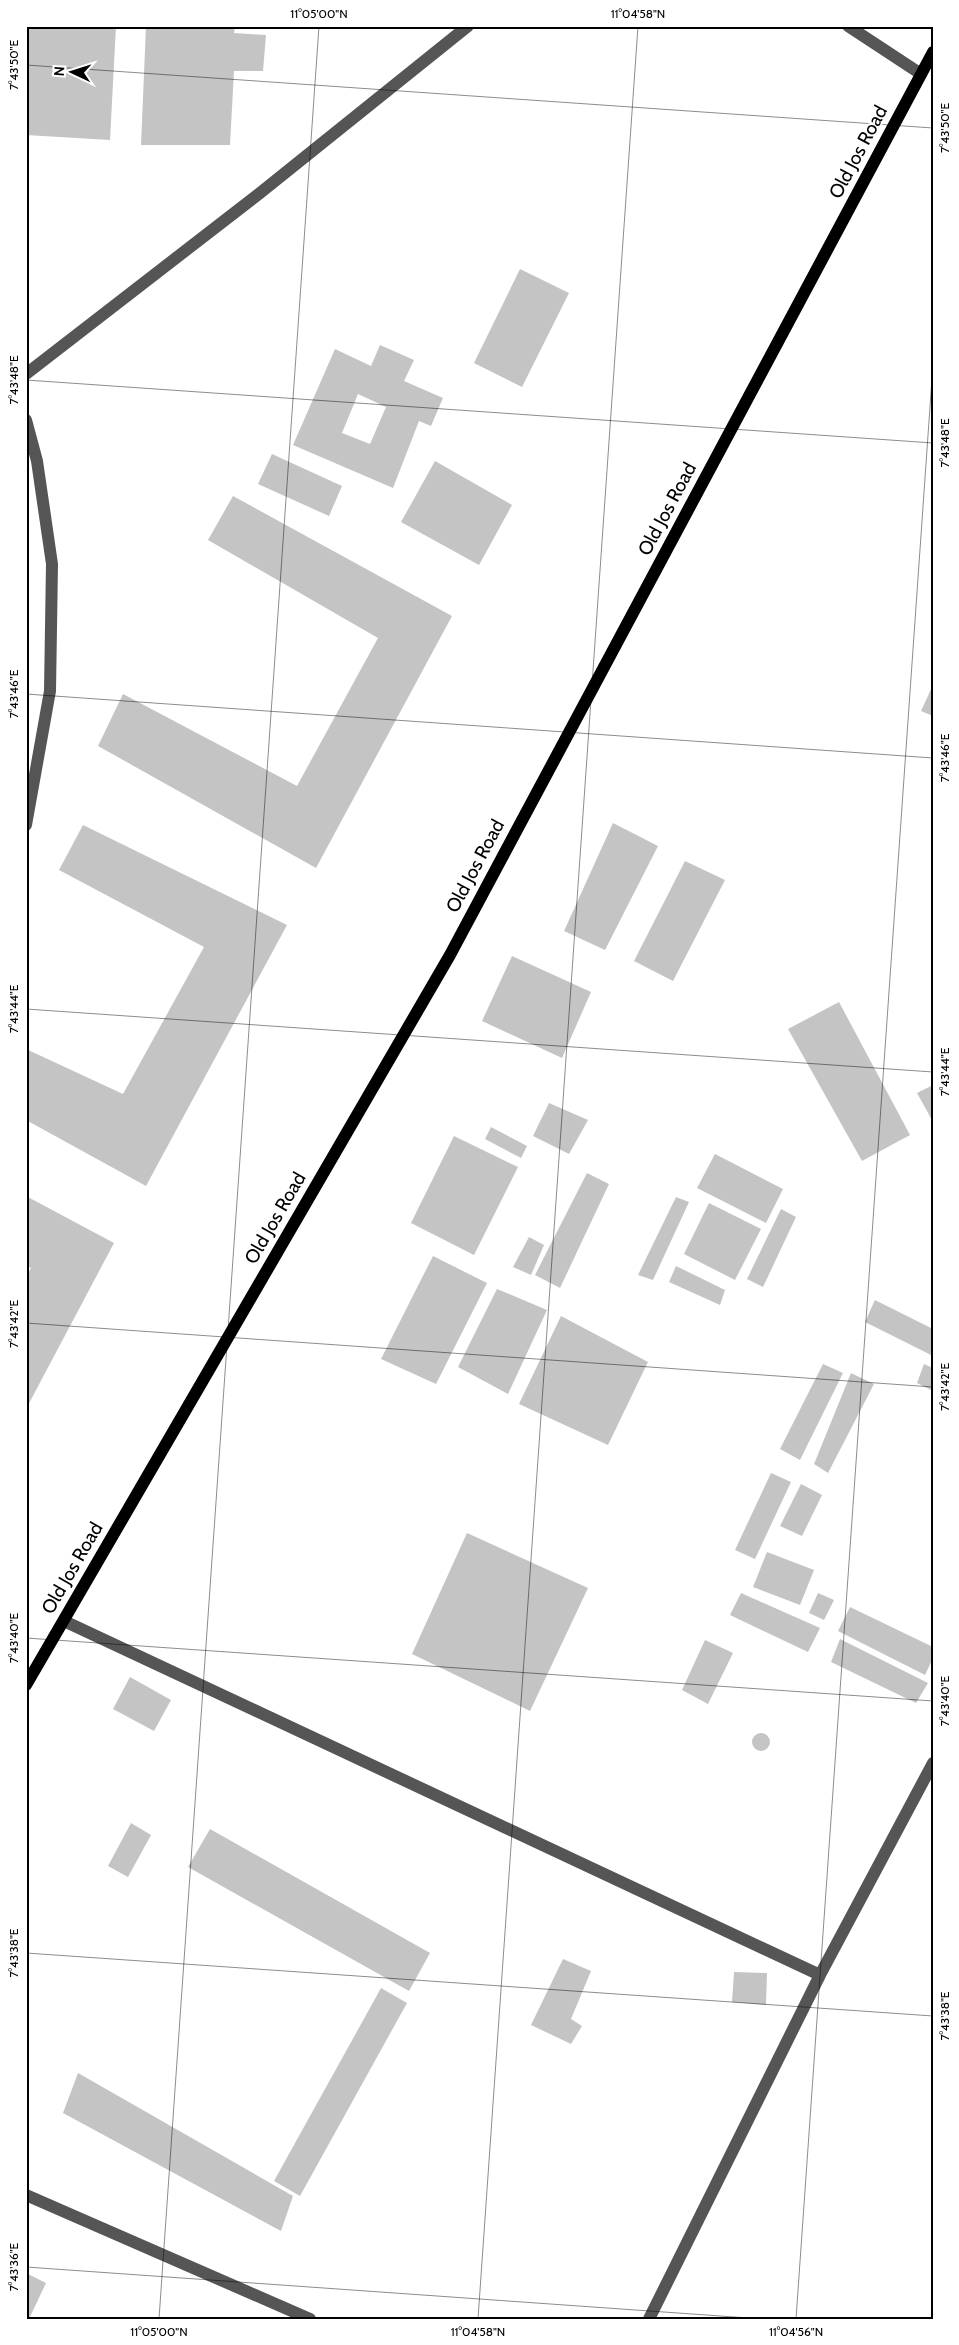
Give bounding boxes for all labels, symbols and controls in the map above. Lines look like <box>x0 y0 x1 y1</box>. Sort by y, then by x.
text: 11°05'00"N <box>290 6 348 21</box>
text: 11°04'58"N <box>611 6 665 21</box>
text: 7°43'50"E <box>6 40 21 90</box>
north arrow <box>48 48 98 98</box>
text: N <box>50 66 68 77</box>
street label: Old Jos Road <box>824 102 892 202</box>
text: 7°43'50"E <box>937 103 952 153</box>
text: 7°43'48"E <box>6 355 21 405</box>
text: 7°43'48"E <box>937 418 952 468</box>
street label: Old Jos Road <box>633 459 701 559</box>
text: 7°43'46"E <box>6 669 21 718</box>
text: 7°43'46"E <box>937 733 952 782</box>
street label: Old Jos Road <box>441 816 509 916</box>
text: 7°43'44"E <box>6 984 21 1033</box>
text: 7°43'44"E <box>937 1047 952 1096</box>
street label: Old Jos Road <box>240 1168 310 1268</box>
text: 7°43'42"E <box>6 1300 21 1348</box>
text: 7°43'42"E <box>937 1363 952 1411</box>
street label: Old Jos Road <box>37 1518 107 1618</box>
text: 7°43'40"E <box>6 1613 21 1663</box>
text: 7°43'40"E <box>937 1676 952 1726</box>
text: 7°43'38"E <box>6 1928 21 1977</box>
text: 7°43'38"E <box>937 1991 952 2040</box>
text: 7°43'36"E <box>6 2242 21 2291</box>
text: 11°05'00"N <box>130 2324 188 2339</box>
text: 11°04'58"N <box>451 2324 505 2339</box>
text: 11°04'56"N <box>769 2324 823 2339</box>

